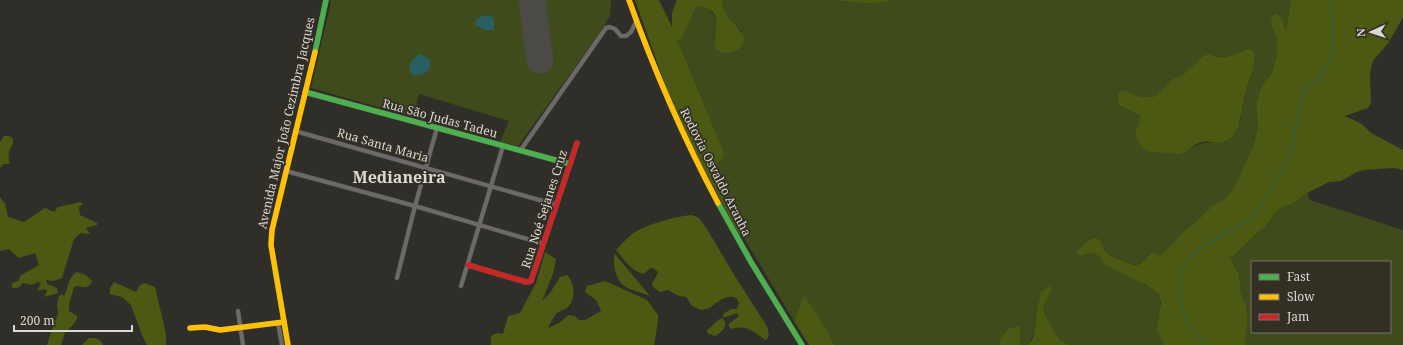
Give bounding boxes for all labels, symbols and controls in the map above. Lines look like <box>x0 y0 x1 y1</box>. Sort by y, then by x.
north arrow <box>1351 12 1391 52</box>
street label: Avenida Major João Cezimbra Jacques <box>253 15 319 231</box>
text: N <box>1353 27 1368 37</box>
street label: Rua São Judas Tadeu <box>381 94 500 142</box>
street label: Rodovia Osvaldo Aranha <box>676 105 756 239</box>
street label: Rua Santa Maria <box>335 124 431 166</box>
street label: Rua Noé Sejanes Cruz <box>517 148 571 270</box>
district label: Medianeira <box>352 166 446 188</box>
legend <box>1251 261 1391 333</box>
text: Fast <box>1287 268 1310 285</box>
text: Slow <box>1287 288 1315 305</box>
scale bar <box>14 307 132 333</box>
text: Jam <box>1286 308 1309 325</box>
text: 200 m <box>20 312 55 329</box>

